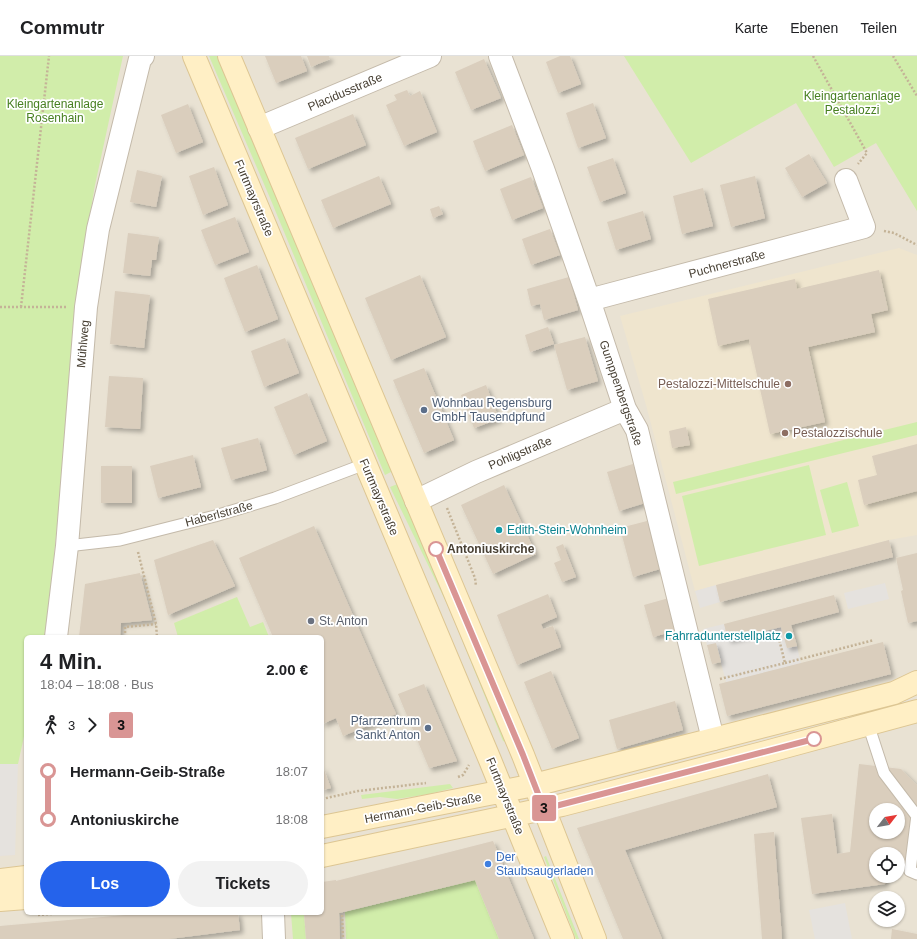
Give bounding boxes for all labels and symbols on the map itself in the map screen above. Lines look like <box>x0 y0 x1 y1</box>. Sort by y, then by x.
street label: Placidusstraße <box>306 70 385 114</box>
park label: Kleingartenanlage Pestalozzi <box>804 89 901 117</box>
park label: Kleingartenanlage Rosenhain <box>7 97 104 125</box>
street label: Furtmayrstraße <box>232 158 277 239</box>
street label: Puchnerstraße <box>687 247 767 281</box>
street label: Mühlweg <box>74 319 92 369</box>
street label: Gumppenbergstraße <box>596 338 646 448</box>
place label: Pestalozzi-Mittelschule <box>658 377 780 391</box>
marker: Pestalozzi-Mittelschule <box>783 379 793 389</box>
place label: Wohnbau Regensburg GmbH Tausendpfund <box>432 396 552 424</box>
marker: Wohnbau Regensburg GmbH Tausendpfund <box>419 405 429 415</box>
place label: Pestalozzischule <box>793 426 883 440</box>
marker: Pestalozzischule <box>780 428 790 438</box>
street label: Pohligstraße <box>486 433 554 473</box>
street label: Furtmayrstraße <box>357 457 402 538</box>
street label: Haberlstraße <box>184 498 255 530</box>
place label: Edith-Stein-Wohnheim <box>507 523 627 537</box>
marker: Edith-Stein-Wohnheim <box>494 525 504 535</box>
marker: Antoniuskirche <box>428 541 444 557</box>
place label: Antoniuskirche <box>447 542 535 556</box>
place label: St. Anton <box>319 614 368 628</box>
marker: St. Anton <box>306 616 316 626</box>
place label: Fahrradunterstellplatz <box>665 629 781 643</box>
marker: Fahrradunterstellplatz <box>784 631 794 641</box>
place label: Pfarrzentrum Sankt Anton <box>351 714 420 742</box>
marker: Pfarrzentrum Sankt Anton <box>423 723 433 733</box>
unlabelled marker <box>806 731 822 747</box>
street label: Furtmayrstraße <box>483 755 527 837</box>
street label: Hermann-Geib-Straße <box>363 790 483 826</box>
line badge: 3 <box>531 795 557 821</box>
north arrow <box>869 803 905 839</box>
place label: Der Staubsaugerladen <box>496 850 593 878</box>
marker: Der Staubsaugerladen <box>483 859 493 869</box>

